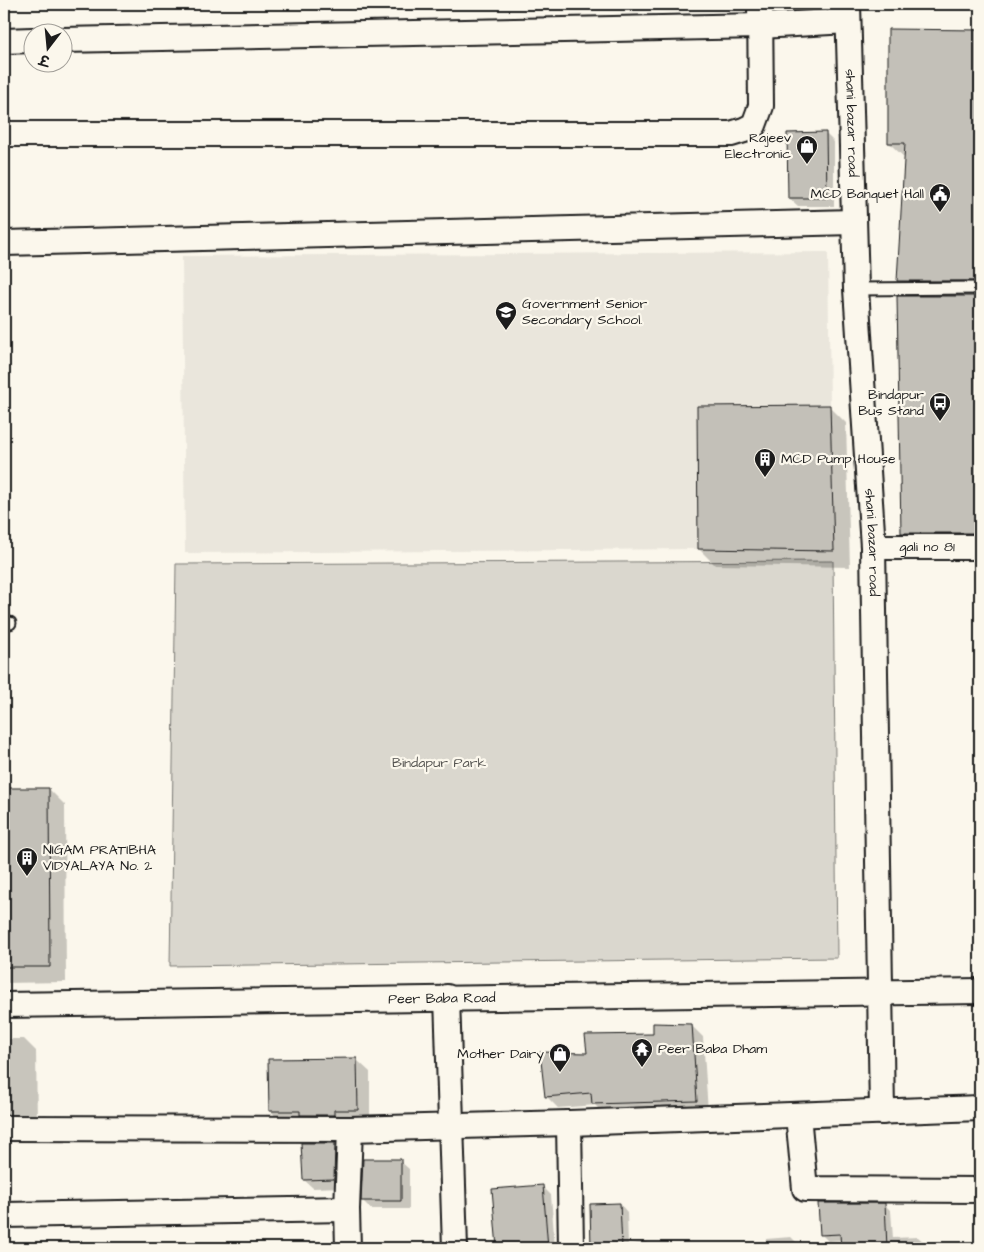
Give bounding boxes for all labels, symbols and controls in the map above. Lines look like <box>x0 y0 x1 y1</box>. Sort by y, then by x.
north arrow <box>22 22 72 72</box>
text: उ <box>36 48 54 71</box>
street label: shani bazar road <box>840 69 863 177</box>
place label: Rajeev Electronic <box>725 128 792 164</box>
shop icon: Rajeev Electronic <box>795 134 819 165</box>
public building icon: MCD Banquet Hall <box>928 182 952 213</box>
place label: MCD Banquet Hall <box>811 184 924 204</box>
place label: Government Senior Secondary School. <box>522 294 647 330</box>
school or university icon: Government Senior Secondary School. <box>494 300 518 331</box>
place label: Bindapur Bus Stand <box>858 385 924 421</box>
bus stop icon: Bindapur Bus Stand <box>928 391 952 422</box>
building icon: MCD Pump House <box>753 447 777 478</box>
place label: MCD Pump House <box>781 449 896 469</box>
street label: shani bazar road <box>859 488 884 597</box>
street label: gali no 81 <box>899 537 955 557</box>
park label: Bindapur Park <box>392 753 486 773</box>
place label: NIGAM PRATIBHA VIDYALAYA No. 2 <box>43 840 156 876</box>
building icon: NIGAM PRATIBHA VIDYALAYA No. 2 <box>15 846 39 877</box>
street label: Peer Baba Road <box>388 988 496 1009</box>
temple icon: Peer Baba Dham <box>630 1037 654 1068</box>
place label: Peer Baba Dham <box>658 1039 767 1059</box>
shop icon: Mother Dairy <box>548 1042 572 1073</box>
place label: Mother Dairy <box>457 1044 544 1064</box>

